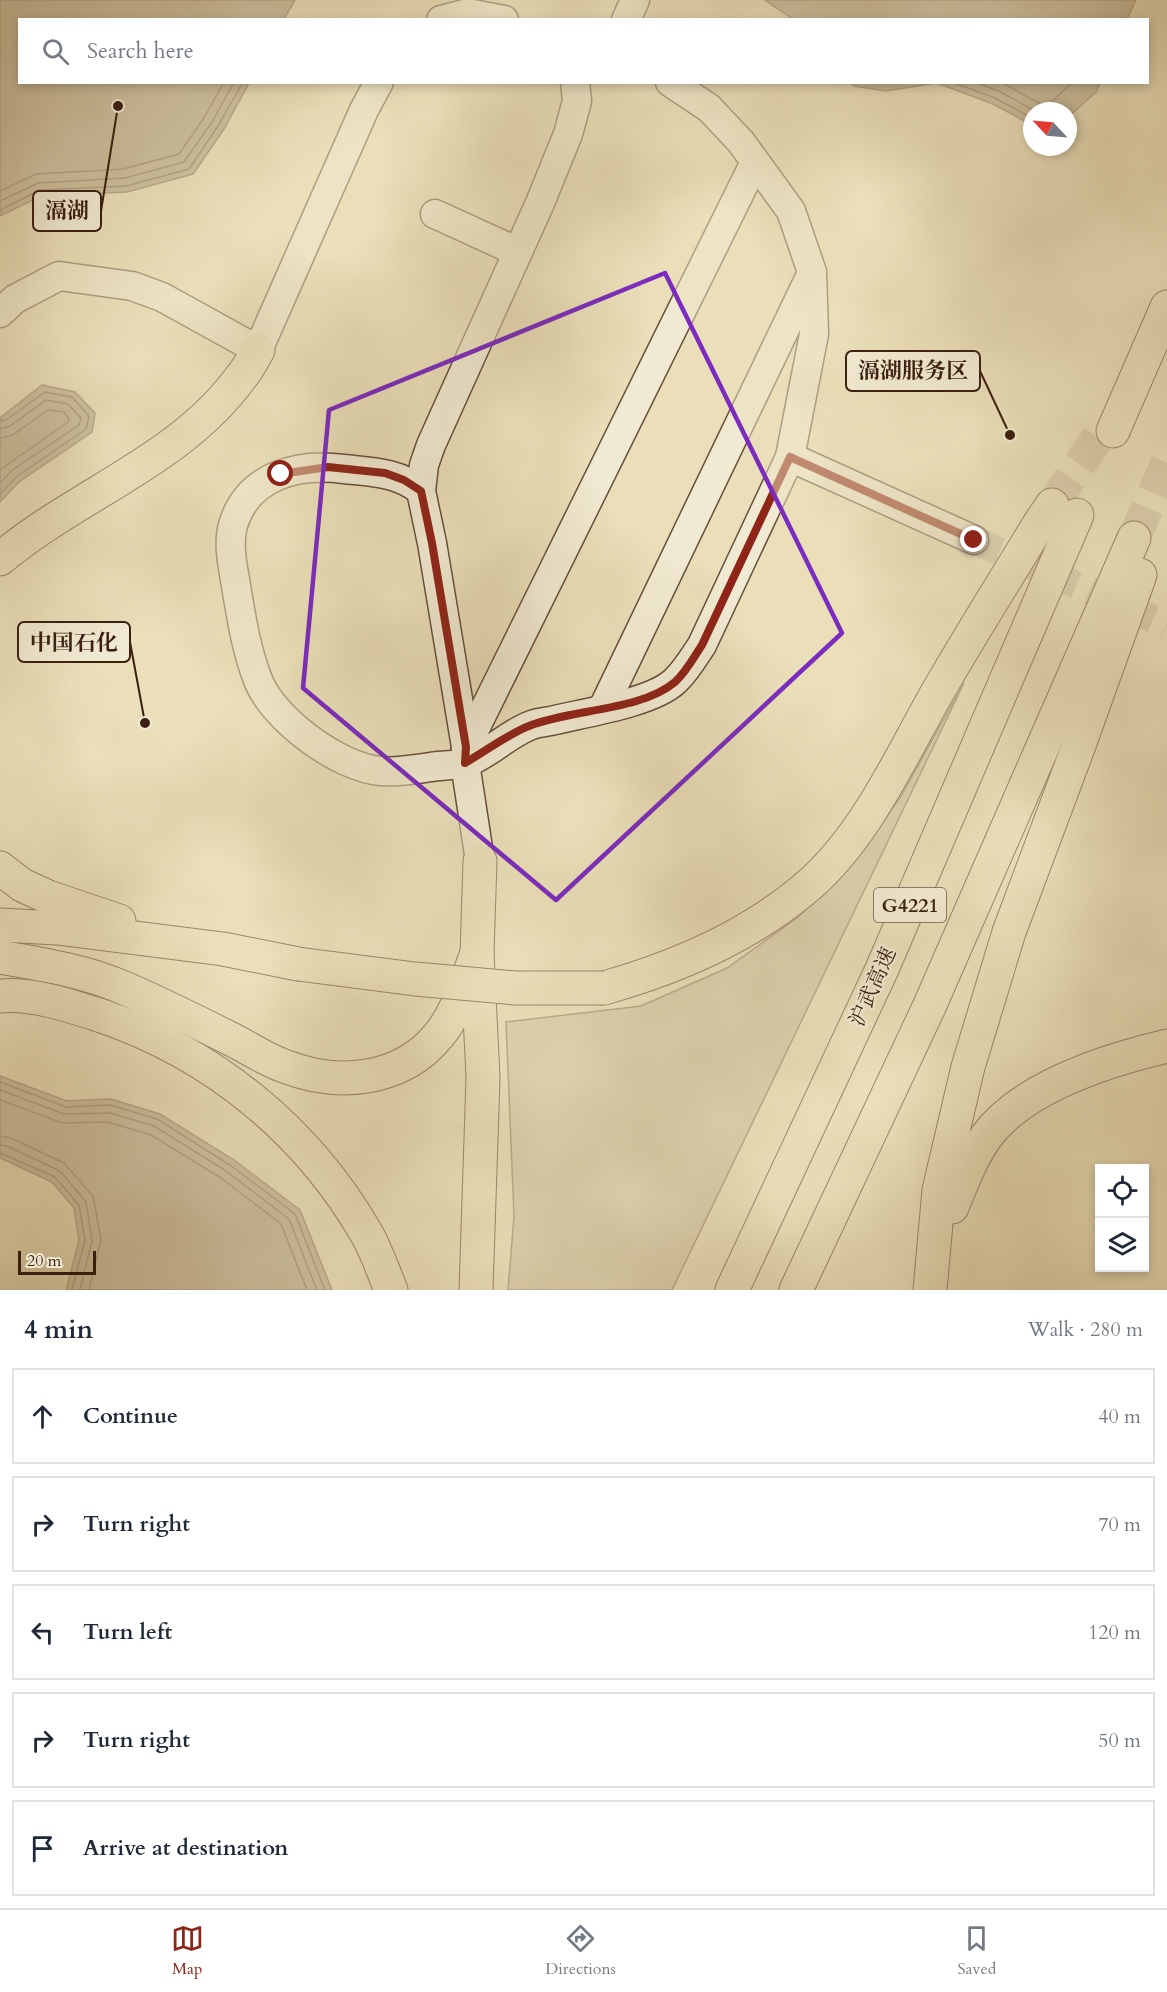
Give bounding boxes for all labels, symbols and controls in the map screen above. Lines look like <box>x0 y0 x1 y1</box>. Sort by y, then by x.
search box <box>18 18 1149 84</box>
icon: search <box>39 35 72 68</box>
text: Search here <box>87 36 194 66</box>
north arrow <box>1023 102 1077 156</box>
callout: 滆湖 <box>33 191 101 231</box>
text: 滆湖 <box>45 196 89 226</box>
callout: 滆湖服务区 <box>846 351 980 391</box>
text: 滆湖服务区 <box>858 356 968 386</box>
route start <box>267 460 293 486</box>
route end <box>960 526 986 552</box>
callout: 中国石化 <box>18 622 130 662</box>
text: 中国石化 <box>30 628 118 658</box>
road number: G4221 <box>874 888 946 922</box>
street label: 沪武高速 <box>843 943 903 1031</box>
map controls <box>1095 1164 1149 1272</box>
button: locate <box>1095 1164 1149 1218</box>
button: layers <box>1095 1218 1149 1272</box>
scale bar <box>18 1248 96 1276</box>
text: 20 m <box>27 1250 61 1272</box>
text: 4 min <box>24 1312 93 1347</box>
text: Walk · 280 m <box>1028 1316 1143 1343</box>
icon: ahead <box>26 1400 59 1433</box>
text: Continue <box>83 1401 178 1431</box>
text: 40 m <box>1098 1403 1141 1430</box>
icon: right <box>26 1508 59 1541</box>
text: Turn right <box>83 1509 190 1539</box>
text: 70 m <box>1098 1511 1141 1538</box>
icon: left <box>26 1616 59 1649</box>
text: Turn left <box>83 1617 172 1647</box>
text: 120 m <box>1088 1619 1141 1646</box>
icon: right <box>26 1724 59 1757</box>
text: Turn right <box>83 1725 190 1755</box>
text: 50 m <box>1098 1727 1141 1754</box>
icon: arrive <box>26 1832 59 1865</box>
text: Arrive at destination <box>83 1833 288 1863</box>
tab: Map <box>171 1922 204 1980</box>
tab: Directions <box>545 1922 616 1980</box>
tab: Saved <box>957 1922 996 1980</box>

